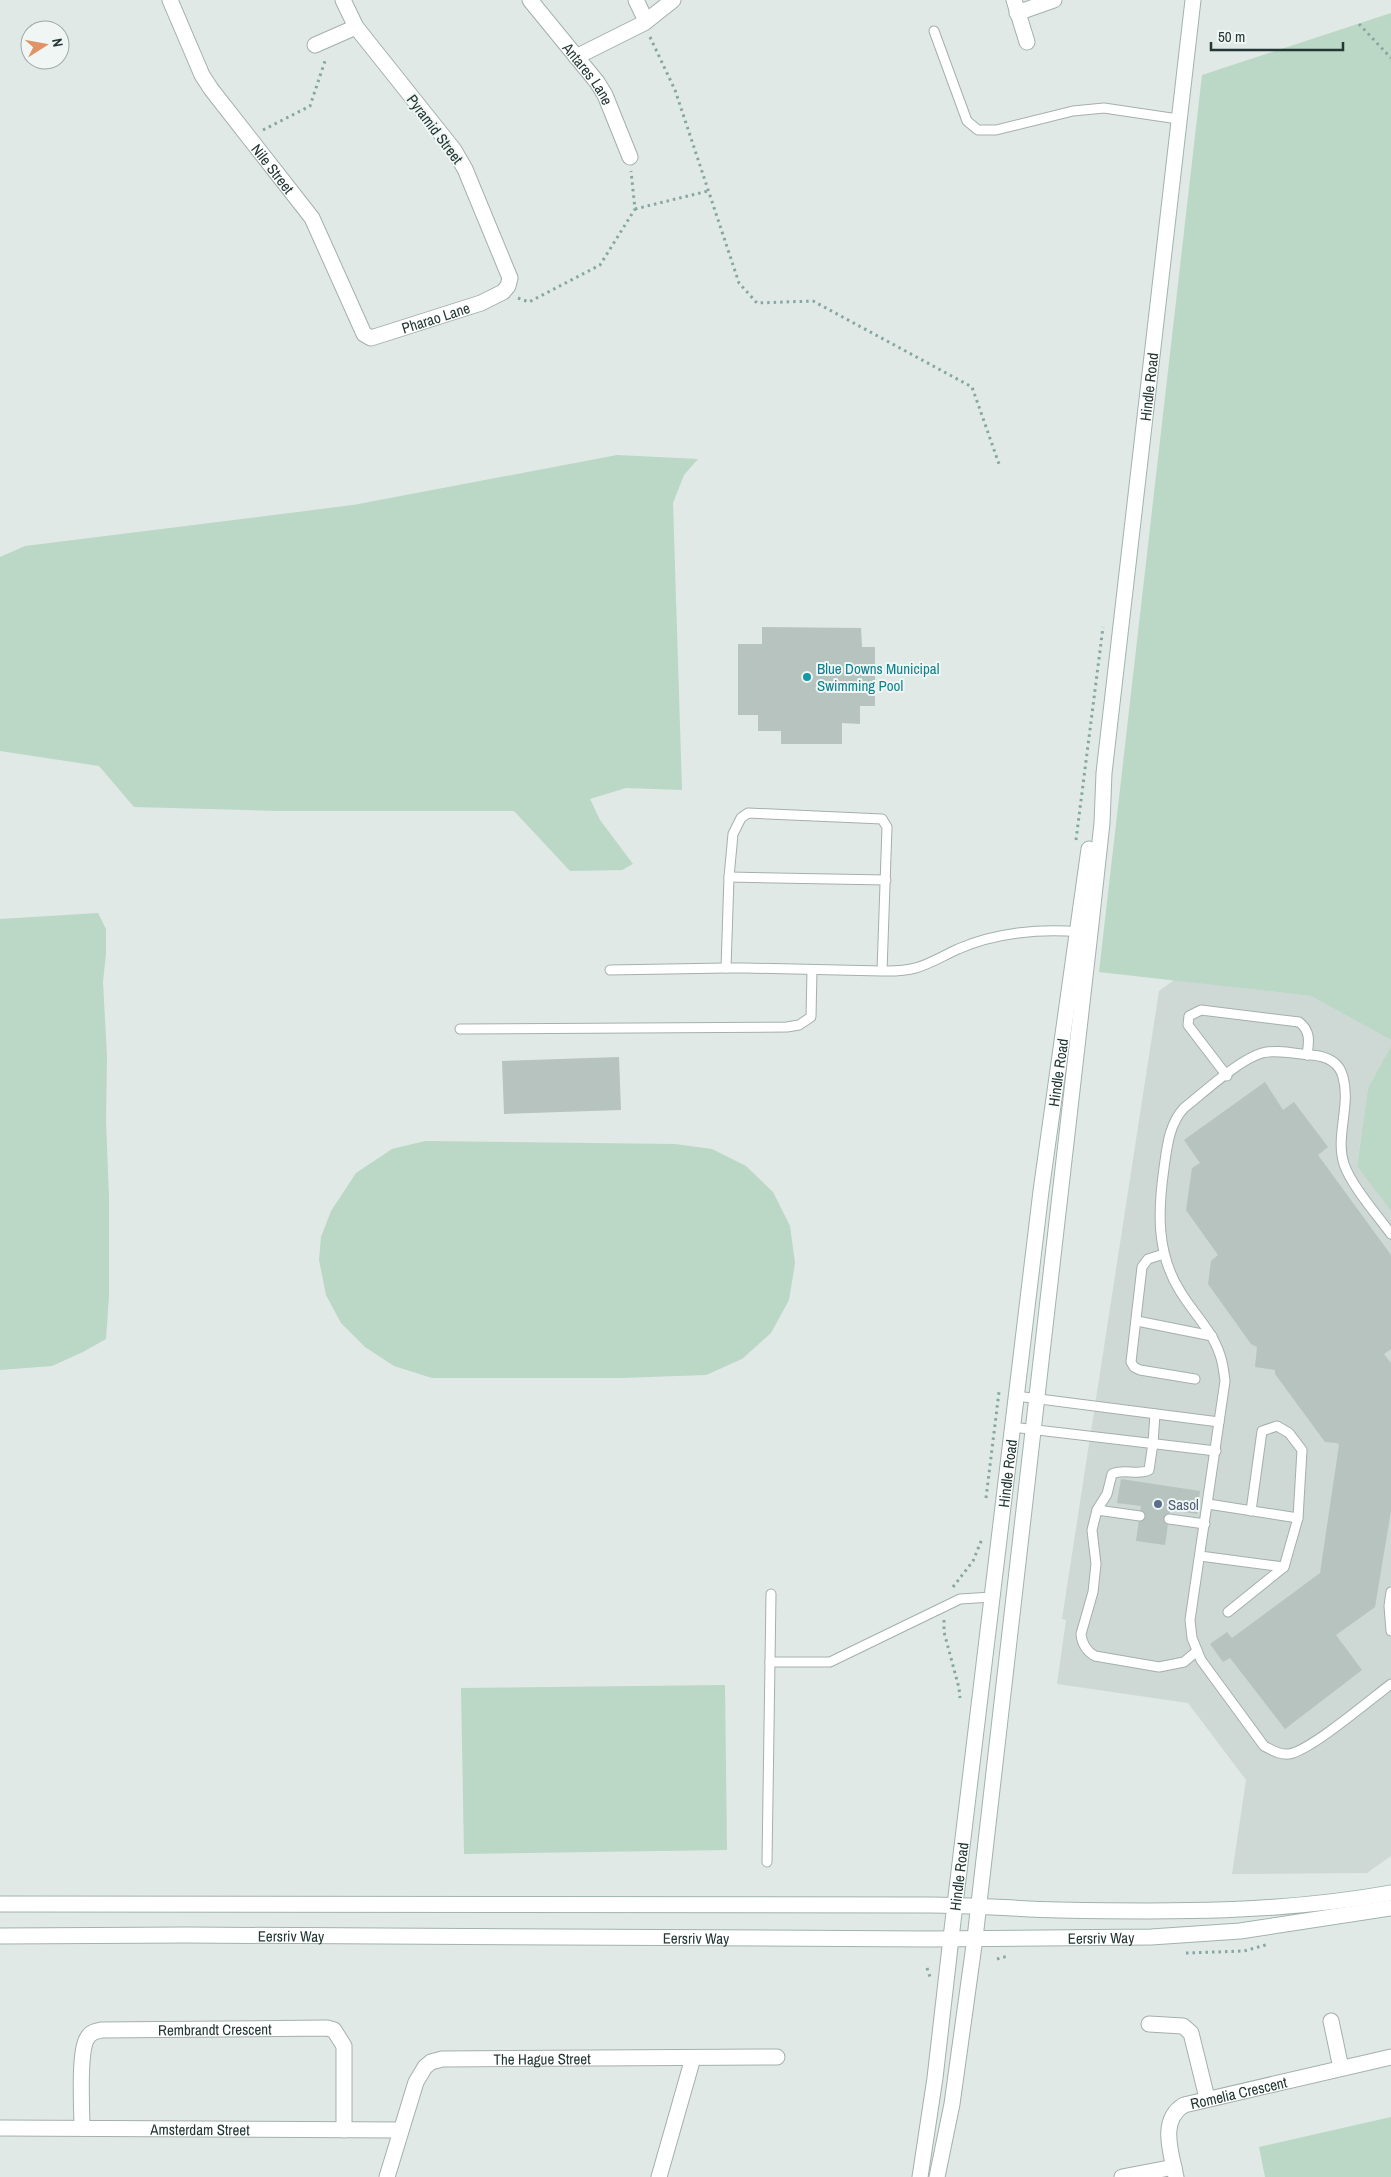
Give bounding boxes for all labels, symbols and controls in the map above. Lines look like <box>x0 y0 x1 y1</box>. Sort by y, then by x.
north arrow <box>20 20 70 70</box>
scale bar <box>1211 20 1344 52</box>
text: 50 m <box>1218 26 1245 47</box>
text: N <box>48 37 67 48</box>
street label: Antares Lane <box>558 37 618 108</box>
street label: Pyramid Street <box>402 90 468 169</box>
street label: Nile Street <box>247 139 300 198</box>
street label: Pharao Lane <box>399 297 473 338</box>
street label: Hindle Road <box>1134 352 1163 422</box>
place label: Blue Downs Municipal Swimming Pool <box>817 658 939 696</box>
marker: Blue Downs Municipal Swimming Pool <box>801 671 813 683</box>
street label: Hindle Road <box>1042 1037 1073 1108</box>
street label: Hindle Road <box>992 1438 1021 1509</box>
place label: Sasol <box>1168 1494 1199 1515</box>
marker: Sasol <box>1152 1498 1164 1510</box>
street label: Hindle Road <box>944 1841 973 1912</box>
street label: Eersriv Way <box>258 1925 325 1946</box>
street label: Eersriv Way <box>663 1927 730 1948</box>
street label: Eersriv Way <box>1068 1927 1135 1948</box>
street label: Rembrandt Crescent <box>158 2018 272 2040</box>
street label: The Hague Street <box>493 2048 591 2069</box>
street label: Romelia Crescent <box>1188 2071 1289 2114</box>
street label: Amsterdam Street <box>149 2118 250 2140</box>

